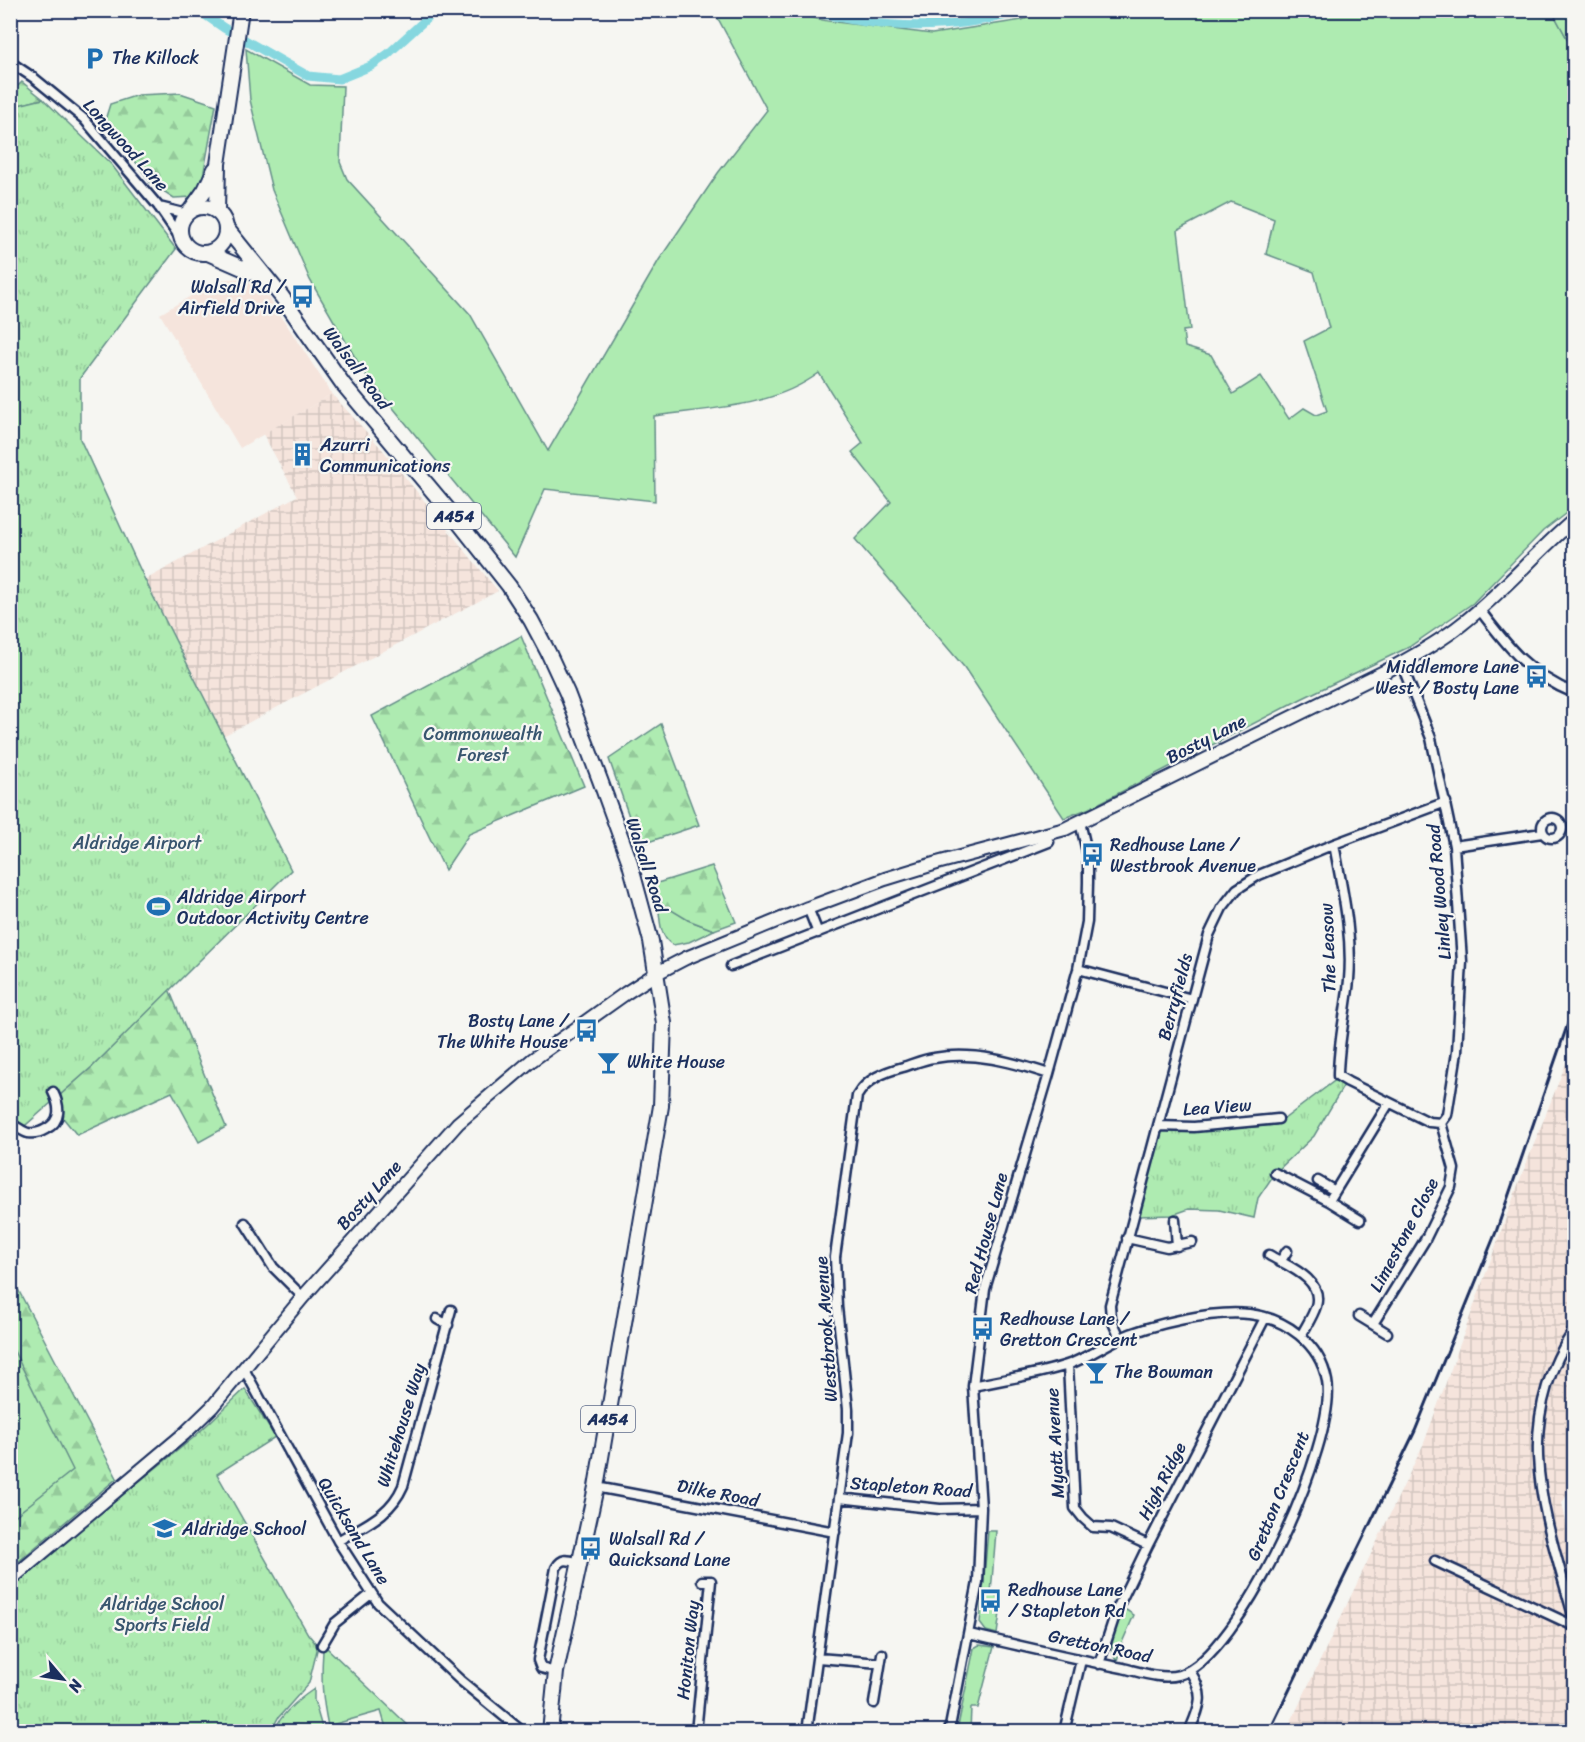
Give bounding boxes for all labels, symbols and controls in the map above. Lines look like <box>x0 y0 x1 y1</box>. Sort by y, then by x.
place label: The Killock <box>112 42 199 74</box>
parking icon: The Killock <box>81 45 107 71</box>
street label: Longwood Lane <box>75 91 177 199</box>
place label: Walsall Rd / Airfield Drive <box>177 271 287 324</box>
bus stop icon: Walsall Rd / Airfield Drive <box>290 284 316 310</box>
street label: Walsall Road <box>315 319 400 418</box>
place label: Azurri Communications <box>319 429 451 482</box>
building icon: Azurri Communications <box>289 442 315 468</box>
road number: A454 <box>427 503 481 529</box>
place label: Middlemore Lane West / Bosty Lane <box>1375 651 1519 704</box>
bus stop icon: Middlemore Lane West / Bosty Lane <box>1524 664 1550 690</box>
street label: Bosty Lane <box>1160 705 1252 773</box>
park label: Commonwealth Forest <box>424 718 542 771</box>
street label: Walsall Road <box>617 813 678 918</box>
street label: Linley Wood Road <box>1417 821 1461 961</box>
park label: Aldridge Airport <box>72 827 202 859</box>
place label: Redhouse Lane / Westbrook Avenue <box>1110 829 1256 882</box>
bus stop icon: Redhouse Lane / Westbrook Avenue <box>1079 842 1105 868</box>
place label: Aldridge Airport Outdoor Activity Centre <box>176 881 369 934</box>
sports icon: Aldridge Airport Outdoor Activity Centre <box>146 894 172 920</box>
street label: The Leasow <box>1310 902 1346 993</box>
street label: Berryfields <box>1148 949 1202 1044</box>
place label: Bosty Lane / The White House <box>437 1005 570 1058</box>
bus stop icon: Bosty Lane / The White House <box>573 1018 599 1044</box>
place label: White House <box>627 1046 725 1078</box>
bar icon: White House <box>596 1049 622 1075</box>
street label: Lea View <box>1182 1089 1253 1125</box>
street label: Bosty Lane <box>328 1152 410 1238</box>
street label: Red House Lane <box>955 1169 1018 1297</box>
street label: Limestone Close <box>1360 1172 1448 1298</box>
street label: Westbrook Avenue <box>805 1255 847 1403</box>
place label: Redhouse Lane / Gretton Crescent <box>1000 1303 1138 1356</box>
bus stop icon: Redhouse Lane / Gretton Crescent <box>969 1316 995 1342</box>
place label: The Bowman <box>1114 1356 1213 1388</box>
street label: Whitehouse Way <box>367 1359 435 1491</box>
bar icon: The Bowman <box>1083 1359 1109 1385</box>
street label: Myatt Avenue <box>1036 1387 1074 1499</box>
road number: A454 <box>581 1406 635 1432</box>
street label: Gretton Crescent <box>1237 1426 1319 1566</box>
street label: High Ridge <box>1129 1436 1195 1526</box>
street label: Stapleton Road <box>849 1467 974 1507</box>
street label: Dilke Road <box>674 1469 763 1517</box>
street label: Quicksand Lane <box>309 1471 399 1591</box>
place label: Aldridge School <box>181 1513 307 1545</box>
school or university icon: Aldridge School <box>151 1516 177 1542</box>
place label: Walsall Rd / Quicksand Lane <box>609 1523 730 1576</box>
bus stop icon: Walsall Rd / Quicksand Lane <box>578 1536 604 1562</box>
place label: Redhouse Lane / Stapleton Rd <box>1008 1574 1127 1627</box>
bus stop icon: Redhouse Lane / Stapleton Rd <box>977 1587 1003 1613</box>
park label: Aldridge School Sports Field <box>99 1588 225 1641</box>
street label: Honiton Way <box>667 1598 709 1701</box>
street label: Gretton Road <box>1046 1619 1156 1673</box>
north arrow <box>33 1649 93 1709</box>
text: N <box>60 1673 92 1699</box>

